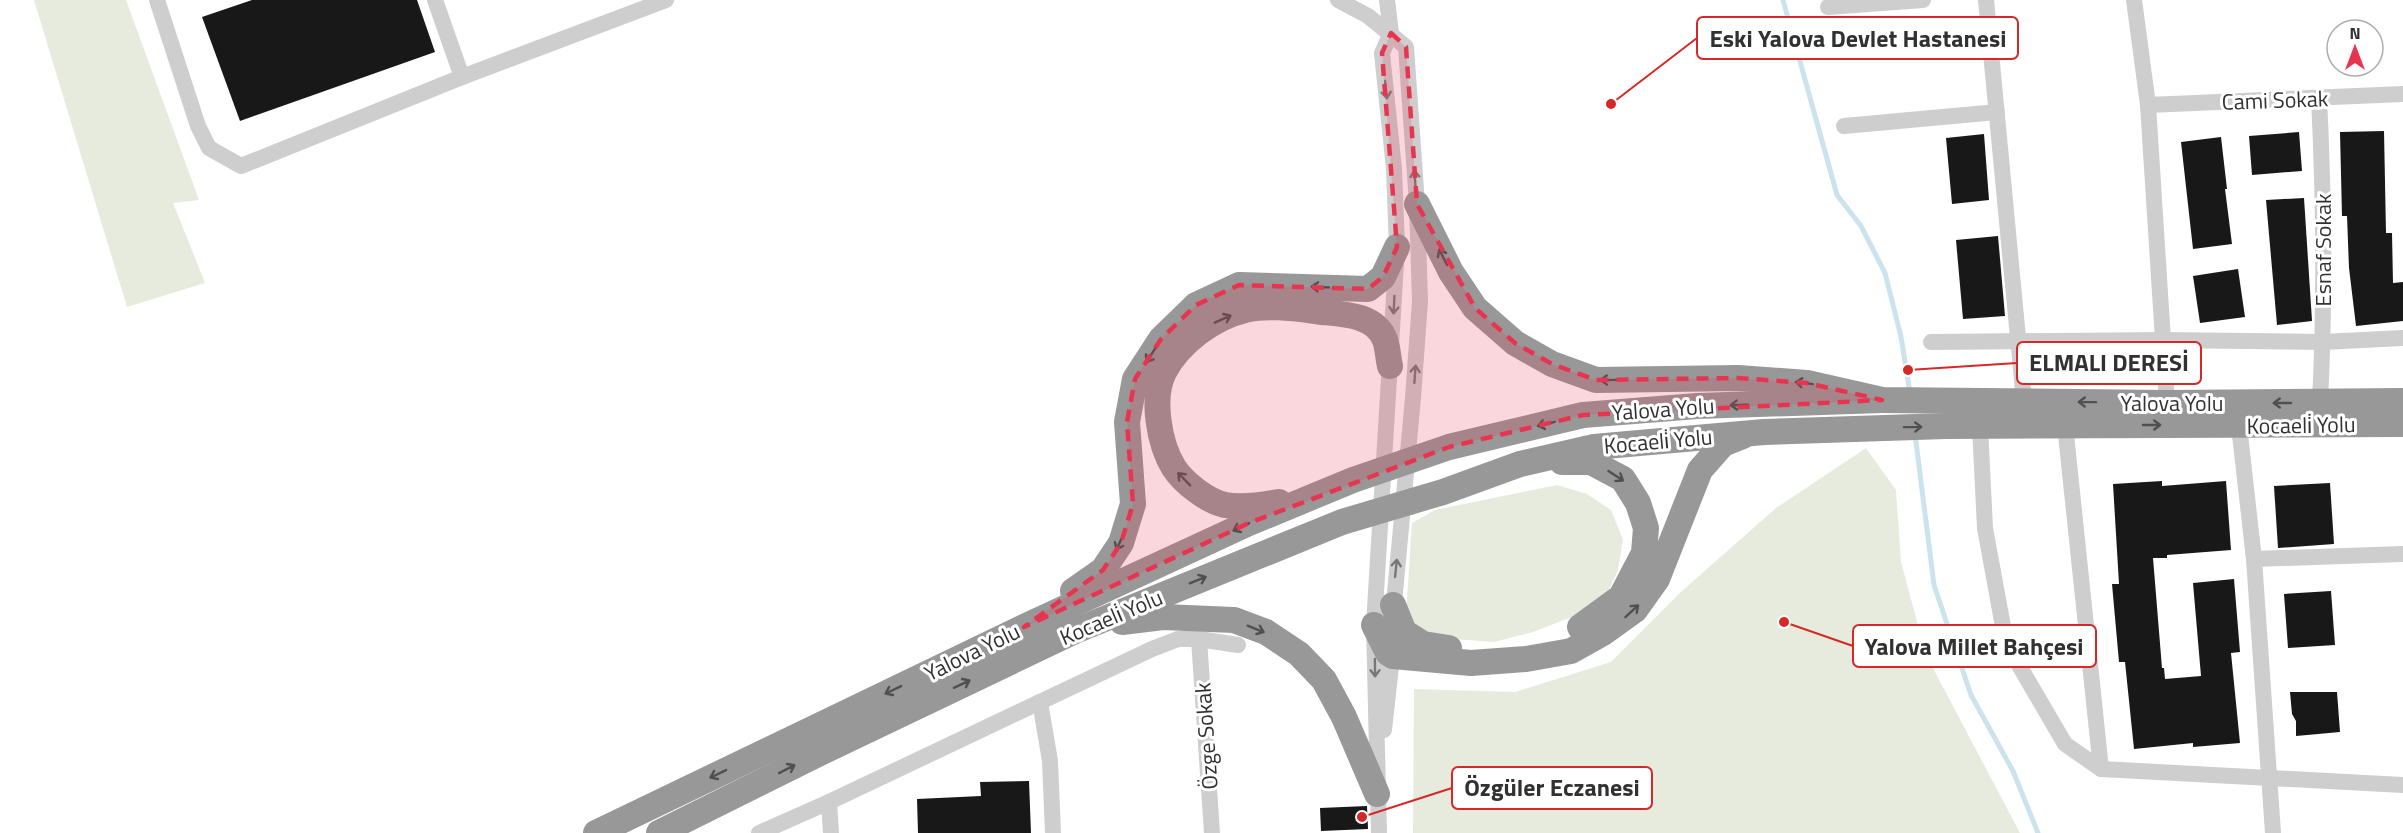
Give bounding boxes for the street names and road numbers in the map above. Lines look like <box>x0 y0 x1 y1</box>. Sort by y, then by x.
street label: Cami Sokak <box>2221 81 2329 119</box>
street label: Esnaf Sokak <box>2306 193 2340 306</box>
street label: Yalova Yolu <box>2121 386 2223 420</box>
street label: Yalova Yolu <box>1611 388 1715 430</box>
street label: Kocaeli̇ Yolu <box>2246 407 2356 443</box>
street label: Kocaeli̇ Yolu <box>1602 419 1714 463</box>
street label: Kocaeli̇ Yolu <box>1054 580 1168 654</box>
street label: Yalova Yolu <box>918 614 1026 690</box>
street label: Özge Sokak <box>1185 681 1227 791</box>

